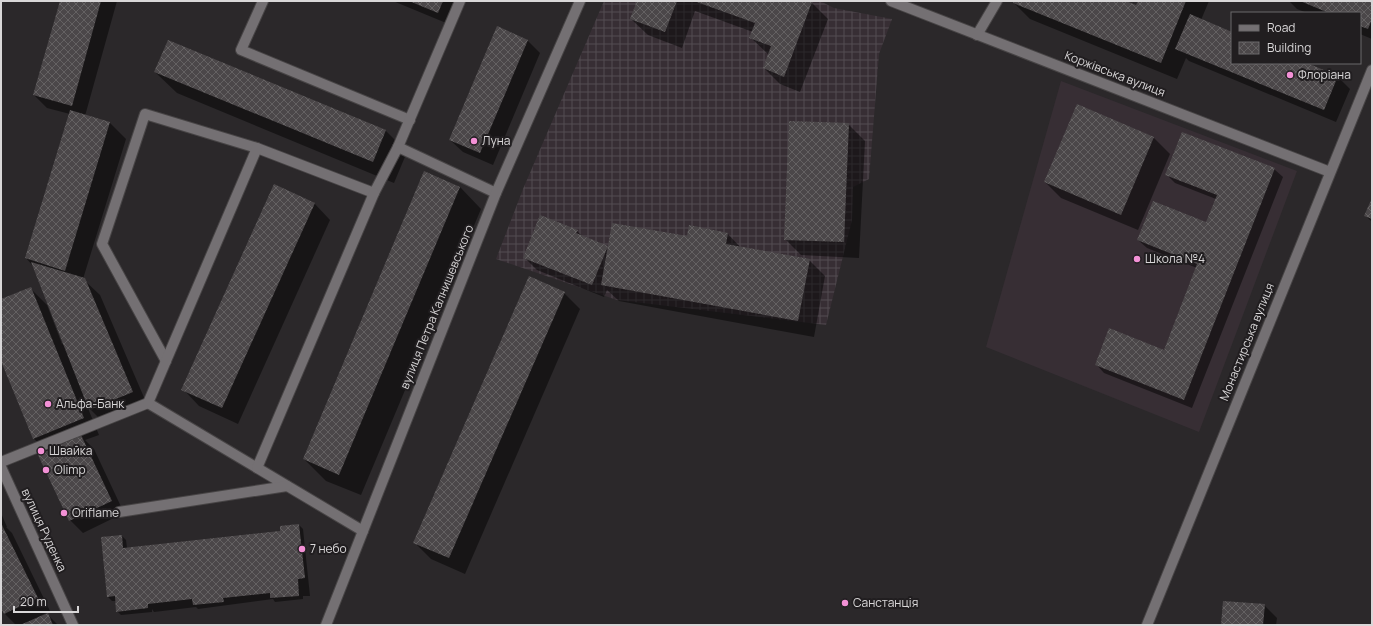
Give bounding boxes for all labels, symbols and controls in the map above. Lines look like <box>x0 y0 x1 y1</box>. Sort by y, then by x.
legend <box>1231 12 1361 64</box>
text: Road <box>1267 19 1295 36</box>
text: Building <box>1267 39 1311 56</box>
street label: Коржівська вулиця <box>1062 46 1168 101</box>
place label: Флоріана <box>1298 66 1351 83</box>
marker: Флоріана <box>1285 70 1295 80</box>
place label: Луна <box>482 132 510 149</box>
marker: Луна <box>469 136 479 146</box>
street label: вулиця Петра Калнишевського <box>396 222 477 392</box>
place label: Школа №4 <box>1145 250 1205 267</box>
marker: Школа №4 <box>1132 254 1142 264</box>
street label: Монастирська вулиця <box>1215 280 1278 403</box>
place label: Альфа-Банк <box>56 395 125 412</box>
marker: Альфа-Банк <box>43 399 53 409</box>
place label: Швайка <box>49 442 92 459</box>
marker: Швайка <box>36 446 46 456</box>
place label: Olimp <box>54 461 86 478</box>
marker: Olimp <box>41 465 51 475</box>
street label: вулиця Руденка <box>18 485 71 574</box>
place label: Oriflame <box>72 504 119 521</box>
marker: Oriflame <box>59 508 69 518</box>
place label: 7 небо <box>310 540 347 557</box>
marker: 7 небо <box>297 544 307 554</box>
scale bar <box>14 588 78 614</box>
text: 20 m <box>20 593 47 610</box>
place label: Санстанція <box>853 594 918 611</box>
marker: Санстанція <box>840 598 850 608</box>

